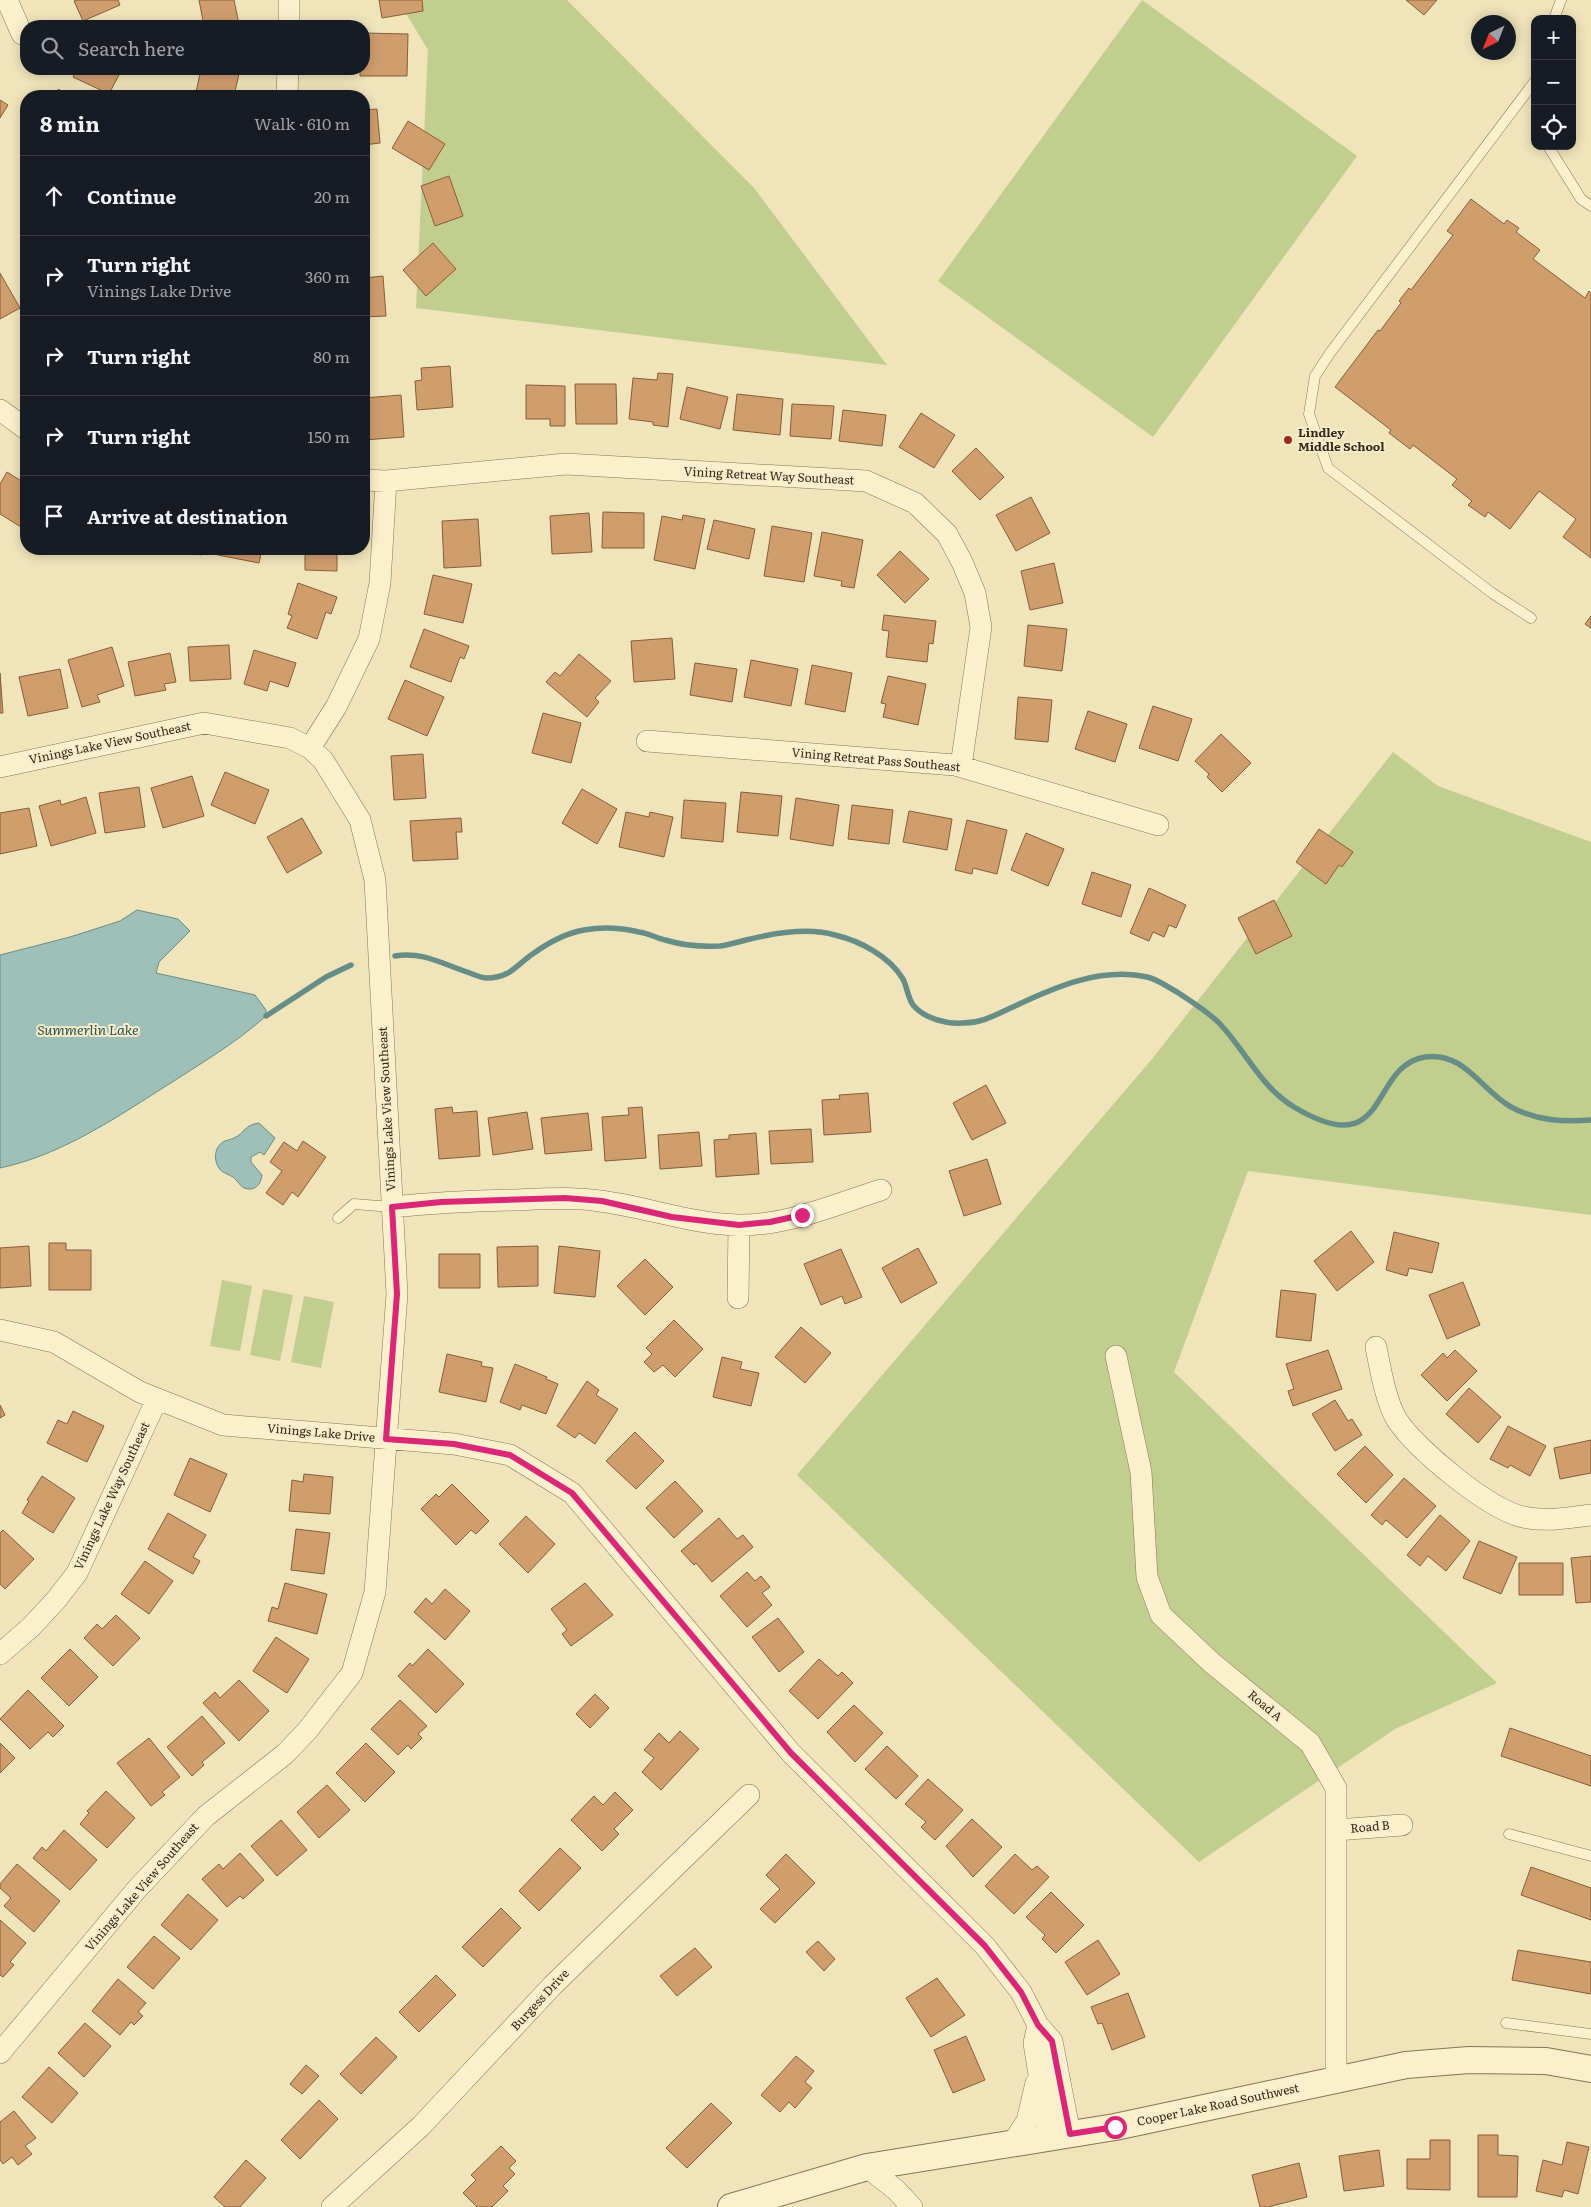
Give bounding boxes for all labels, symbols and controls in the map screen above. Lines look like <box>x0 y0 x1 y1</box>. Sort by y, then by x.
north arrow <box>1471 15 1516 60</box>
map controls <box>1531 15 1576 150</box>
button: + <box>1531 15 1576 60</box>
search box <box>20 20 370 75</box>
icon: search <box>38 34 66 62</box>
text: Search here <box>78 34 185 62</box>
button: − <box>1531 60 1576 105</box>
button: locate <box>1531 105 1576 150</box>
text: 8 min <box>40 107 100 138</box>
text: Walk · 610 m <box>254 111 350 135</box>
icon: ahead <box>40 182 68 210</box>
text: Continue <box>87 182 176 210</box>
text: 20 m <box>314 184 350 208</box>
text: Turn right <box>87 250 191 278</box>
icon: right <box>40 262 68 290</box>
text: 360 m <box>305 264 350 288</box>
text: Vinings Lake Drive <box>87 278 231 302</box>
icon: right <box>40 342 68 370</box>
text: Turn right <box>87 342 191 370</box>
text: 80 m <box>313 344 350 368</box>
icon: right <box>40 422 68 450</box>
text: Turn right <box>87 422 191 450</box>
place label: Lindley Middle School <box>1298 423 1385 455</box>
text: 150 m <box>307 424 350 448</box>
marker: Lindley Middle School <box>1282 434 1294 446</box>
street label: Vining Retreat Way Southeast <box>683 462 855 488</box>
icon: arrive <box>40 502 68 530</box>
text: Arrive at destination <box>87 502 288 530</box>
street label: Vinings Lake View Southeast <box>27 716 193 768</box>
street label: Vining Retreat Pass Southeast <box>791 743 961 775</box>
water label: Summerlin Lake <box>37 1019 139 1039</box>
street label: Vinings Lake View Southeast <box>373 1026 399 1192</box>
route end <box>791 1204 814 1227</box>
street label: Vinings Lake Way Southeast <box>69 1418 153 1573</box>
street label: Vinings Lake Drive <box>266 1418 376 1446</box>
street label: Road A <box>1244 1685 1287 1725</box>
street label: Road B <box>1349 1815 1390 1837</box>
street label: Vinings Lake View Southeast <box>80 1818 202 1955</box>
street label: Burgess Drive <box>506 1964 573 2034</box>
street label: Cooper Lake Road Southwest <box>1135 2078 1301 2130</box>
route start <box>1104 2116 1127 2139</box>

